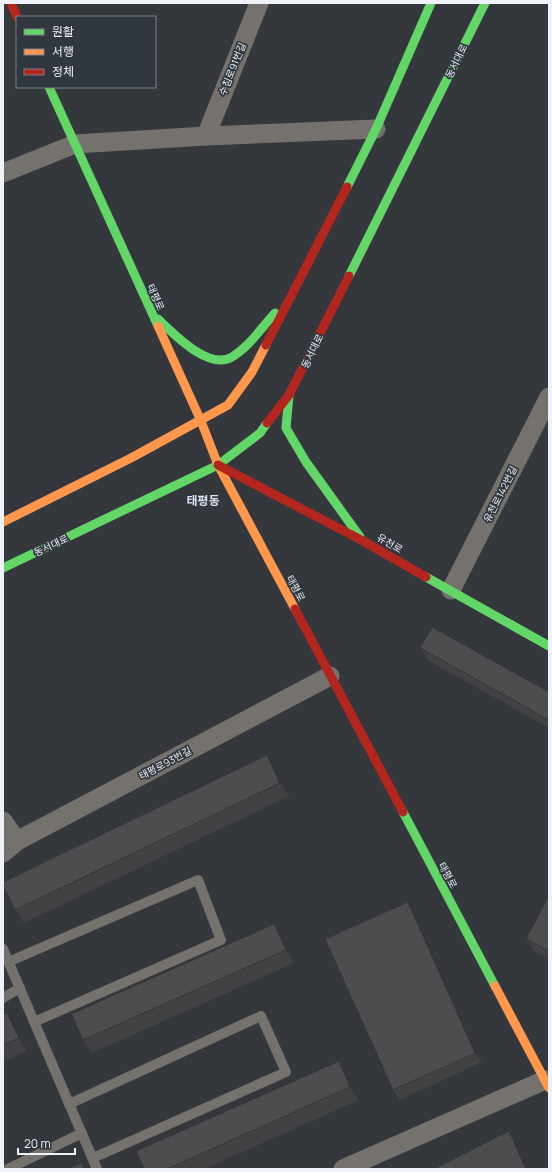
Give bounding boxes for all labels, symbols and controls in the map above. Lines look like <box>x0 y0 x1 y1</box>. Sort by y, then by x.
legend <box>16 16 156 88</box>
text: 원활 <box>52 23 74 40</box>
street label: 수침로91번길 <box>215 40 249 98</box>
street label: 동서대로 <box>442 41 470 81</box>
text: 서행 <box>52 43 74 60</box>
text: 정체 <box>52 63 74 80</box>
street label: 태평로 <box>144 282 168 312</box>
street label: 동서대로 <box>298 331 326 371</box>
street label: 유천로142번길 <box>480 463 520 525</box>
district label: 태평동 <box>186 492 220 509</box>
street label: 유천로 <box>375 530 405 556</box>
street label: 동서대로 <box>31 531 71 559</box>
street label: 태평로 <box>283 573 309 603</box>
street label: 태평로93번길 <box>136 743 194 783</box>
street label: 태평로 <box>435 860 461 890</box>
scale bar <box>18 1130 75 1156</box>
text: 20 m <box>24 1135 51 1152</box>

